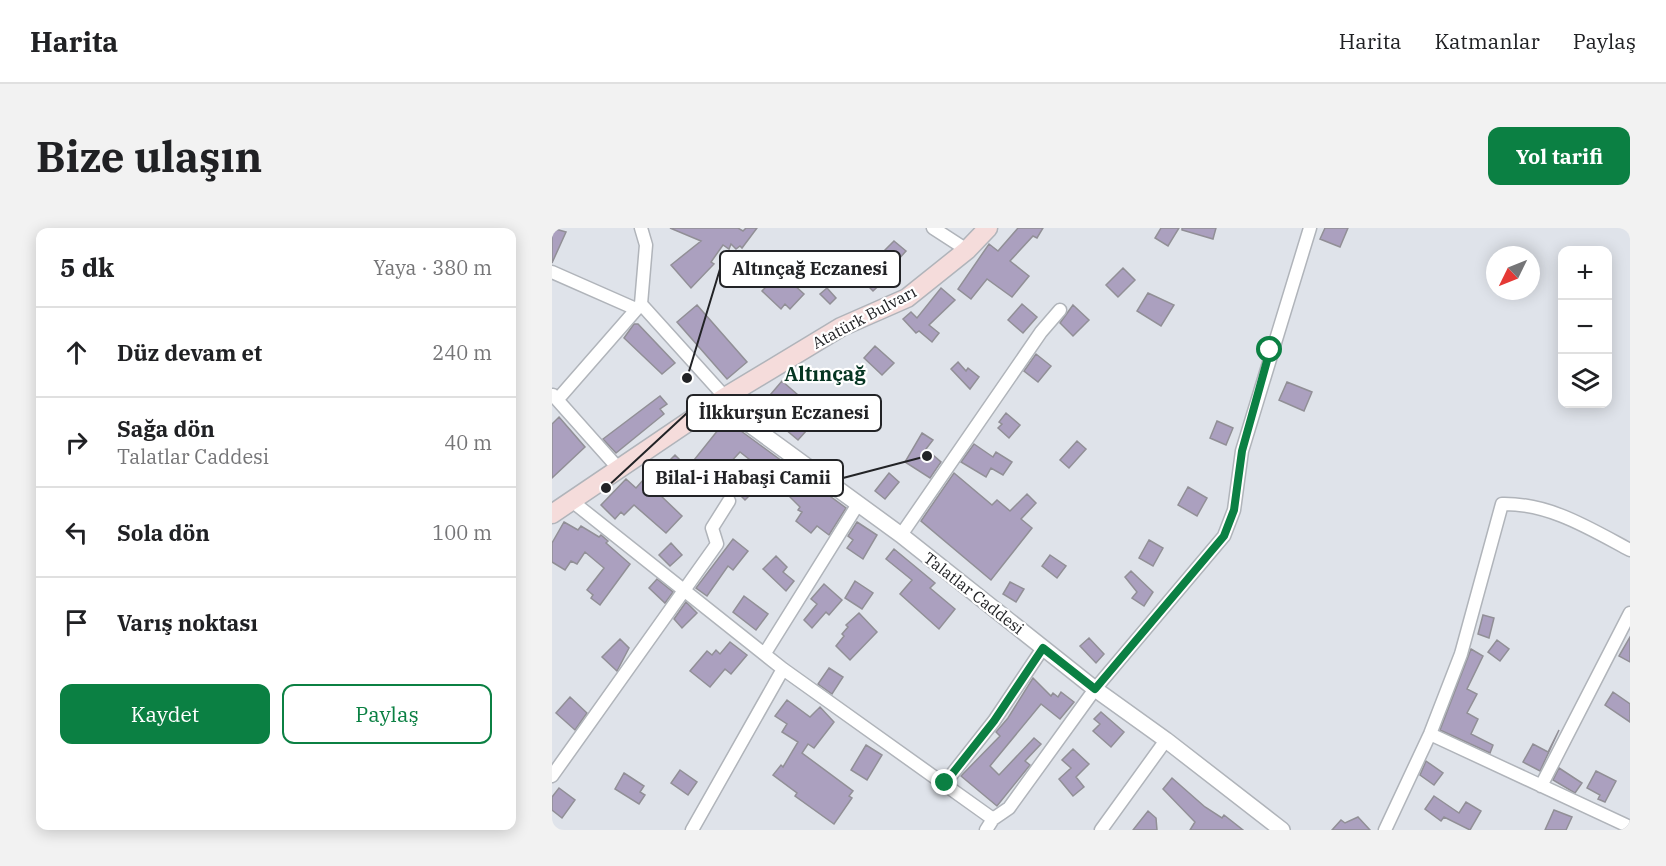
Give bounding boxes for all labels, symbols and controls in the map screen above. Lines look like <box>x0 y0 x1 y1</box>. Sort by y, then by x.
text: Harita <box>30 23 118 60</box>
text: Harita <box>1339 27 1402 55</box>
text: Katmanlar <box>1435 27 1540 55</box>
text: Paylaş <box>1573 27 1636 55</box>
button: Yol tarifi <box>1488 127 1630 185</box>
text: Bize ulaşın <box>36 129 262 184</box>
north arrow <box>1486 246 1540 300</box>
map controls <box>1558 246 1612 408</box>
button: + <box>1558 246 1612 300</box>
text: 5 dk <box>60 250 114 284</box>
callout: Altınçağ Eczanesi <box>720 251 900 287</box>
text: Yaya · 380 m <box>373 254 492 281</box>
text: Altınçağ Eczanesi <box>732 257 888 280</box>
street label: Atatürk Bulvarı <box>808 281 920 353</box>
button: − <box>1558 300 1612 354</box>
icon: ahead <box>60 336 93 369</box>
route start <box>1256 336 1282 362</box>
text: Düz devam et <box>117 338 262 367</box>
text: 240 m <box>432 339 492 366</box>
button: layers <box>1558 354 1612 408</box>
district label: Altınçağ <box>784 360 866 387</box>
callout: İlkkurşun Eczanesi <box>687 395 881 431</box>
text: İlkkurşun Eczanesi <box>699 401 869 424</box>
text: Sağa dön <box>117 414 215 443</box>
icon: right <box>60 426 93 459</box>
text: 40 m <box>444 429 492 456</box>
text: Talatlar Caddesi <box>117 443 269 470</box>
callout: Bilal-i Habaşi Camii <box>643 460 843 496</box>
text: Bilal-i Habaşi Camii <box>655 466 831 489</box>
icon: left <box>60 516 93 549</box>
text: Sola dön <box>117 518 210 547</box>
text: 100 m <box>432 519 492 546</box>
street label: Talatlar Caddesi <box>920 548 1028 638</box>
icon: arrive <box>60 606 93 639</box>
text: Varış noktası <box>117 608 258 637</box>
button: Kaydet <box>60 684 270 744</box>
button: Paylaş <box>282 684 492 744</box>
route end <box>931 769 957 795</box>

